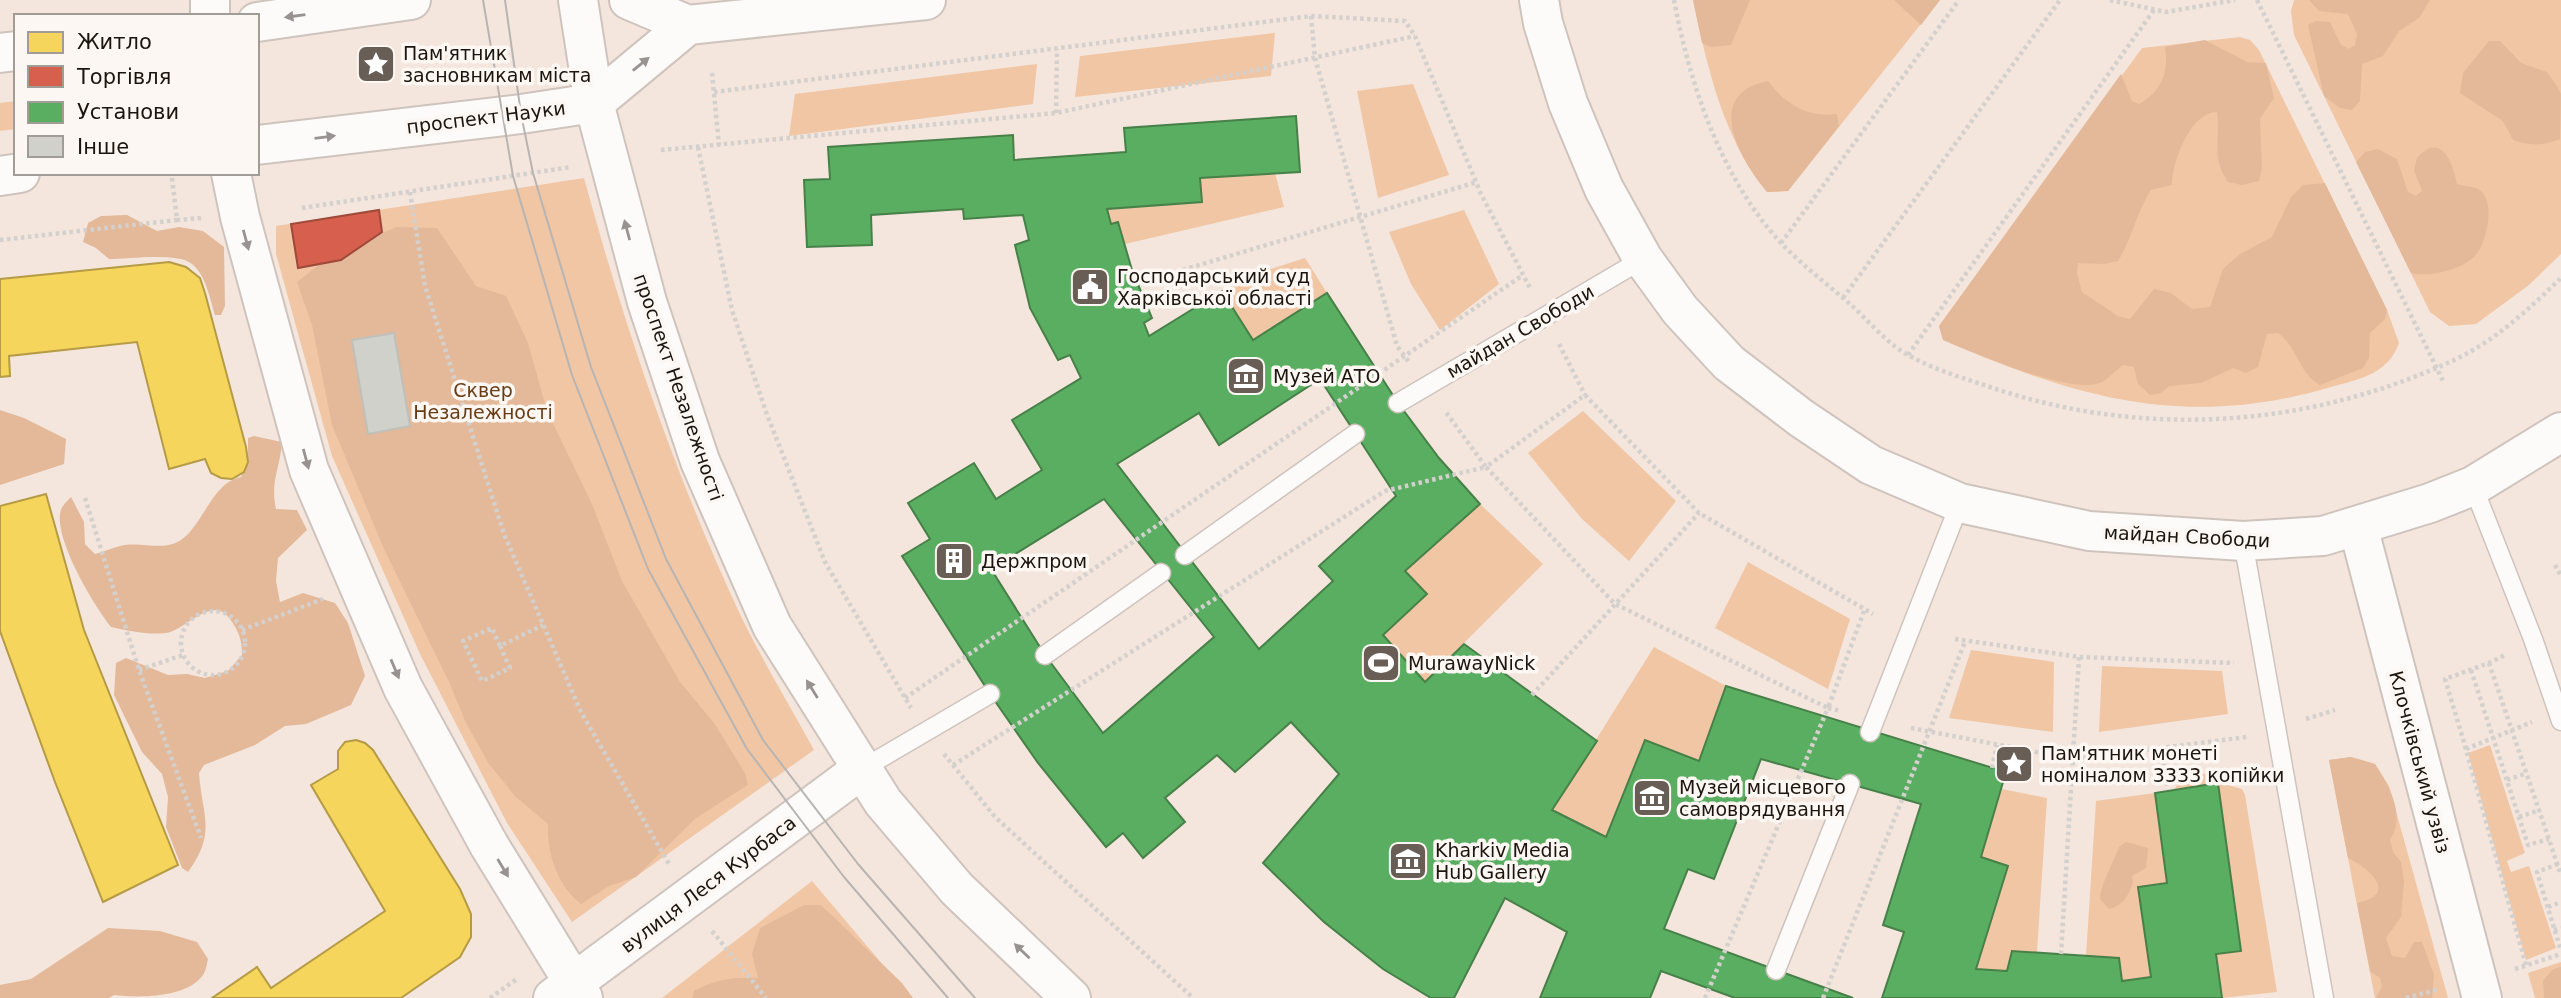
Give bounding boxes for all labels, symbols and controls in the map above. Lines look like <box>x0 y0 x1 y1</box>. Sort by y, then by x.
one-way arrow <box>284 11 306 22</box>
legend <box>14 14 259 175</box>
text: Житло <box>77 30 152 54</box>
place label: Пам'ятник засновникам міста <box>403 42 591 86</box>
place icon: Пам'ятник засновникам міста <box>355 43 397 85</box>
one-way arrow <box>632 57 649 72</box>
text: Торгівля <box>76 65 171 89</box>
street label: проспект Науки <box>405 96 567 138</box>
text: Установи <box>77 100 179 124</box>
one-way arrow <box>314 132 336 143</box>
text: Інше <box>77 135 129 159</box>
one-way arrow <box>622 219 632 240</box>
one-way arrow <box>241 229 252 251</box>
place label: Господарський суд Харківської області <box>1117 265 1312 309</box>
public building icon: Господарський суд Харківської області <box>1069 266 1111 308</box>
street label: проспект Незалежності <box>630 271 728 503</box>
street label: майдан Свободи <box>1442 280 1598 382</box>
museum icon: Музей АТО <box>1225 355 1267 397</box>
place label: Музей АТО <box>1273 365 1380 387</box>
park label: Сквер Незалежності <box>413 379 553 423</box>
one-way arrow <box>301 449 311 470</box>
street label: майдан Свободи <box>2103 521 2271 551</box>
building icon: Держпром <box>933 540 975 582</box>
place label: Держпром <box>981 550 1087 572</box>
sports icon: MurawayNick <box>1360 642 1402 684</box>
place label: MurawayNick <box>1408 652 1535 674</box>
one-way arrow <box>390 658 401 679</box>
street label: Клочківський узвіз <box>2385 668 2455 856</box>
one-way arrow <box>806 679 819 699</box>
place label: Пам'ятник монеті номіналом 3333 копійки <box>2041 742 2284 786</box>
place icon: Пам'ятник монеті номіналом 3333 копійки <box>1993 743 2035 785</box>
place label: Музей місцевого самоврядування <box>1679 776 1846 820</box>
museum icon: Музей місцевого самоврядування <box>1631 777 1673 819</box>
street label: вулиця Леся Курбаса <box>616 811 800 957</box>
place label: Kharkiv Media Hub Gallery <box>1435 839 1570 883</box>
museum icon: Kharkiv Media Hub Gallery <box>1387 840 1429 882</box>
one-way arrow <box>497 859 510 878</box>
one-way arrow <box>1013 942 1030 959</box>

